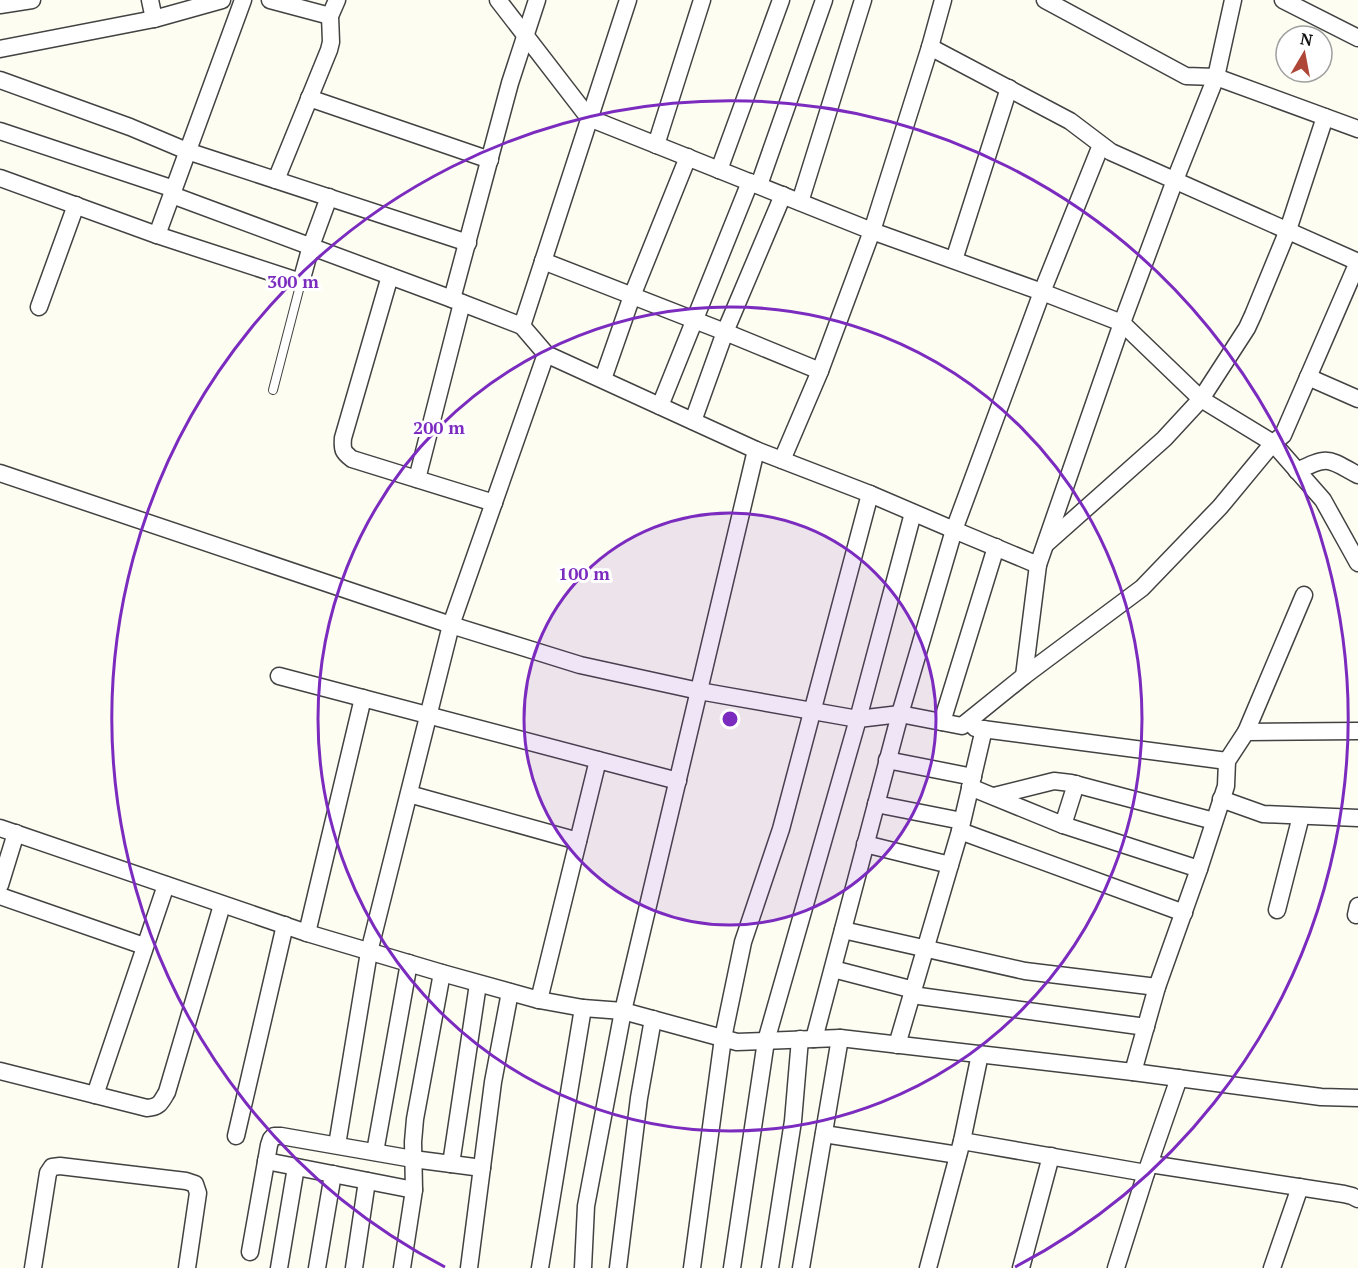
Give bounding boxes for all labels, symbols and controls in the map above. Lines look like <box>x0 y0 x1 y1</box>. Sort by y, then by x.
north arrow <box>1274 24 1334 84</box>
text: N <box>1299 27 1314 51</box>
text: 300 m <box>267 269 319 293</box>
text: 200 m <box>413 415 465 439</box>
text: 100 m <box>558 561 610 585</box>
centre of rings <box>720 709 740 729</box>

